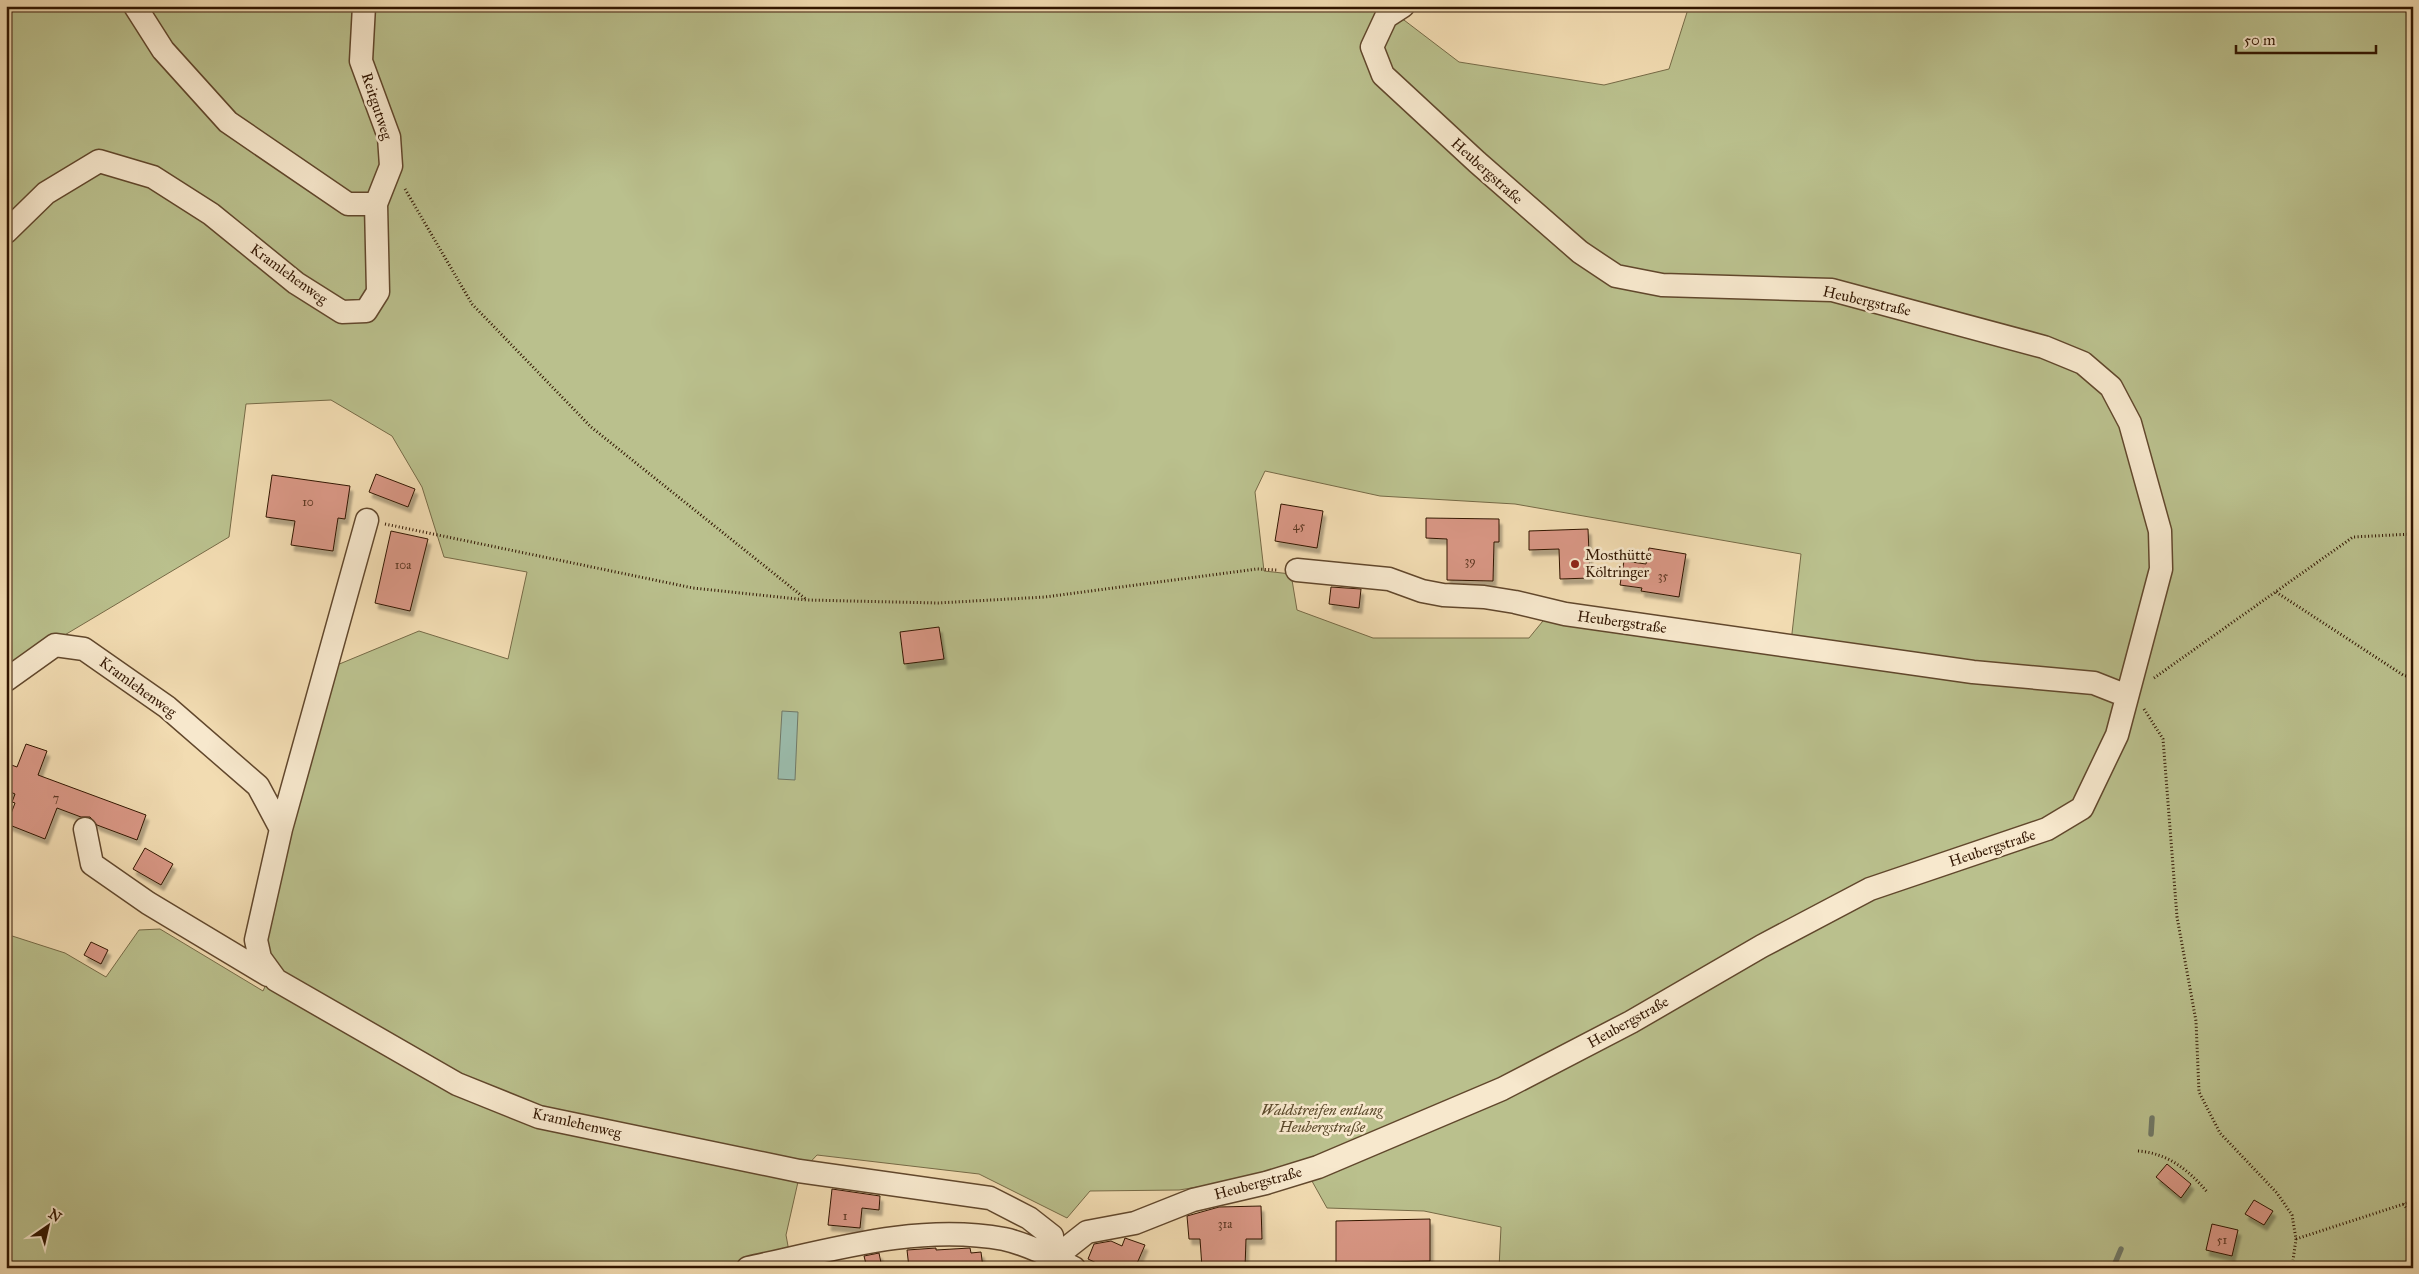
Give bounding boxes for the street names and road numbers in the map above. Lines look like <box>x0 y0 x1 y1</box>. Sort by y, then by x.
street label: Reitgutweg <box>358 70 397 143</box>
street label: Heubergstraße <box>1448 134 1526 208</box>
street label: Kramlehenweg <box>247 240 332 309</box>
street label: Heubergstraße <box>1821 282 1913 320</box>
street label: Heubergstraße <box>1576 607 1668 637</box>
street label: Kramlehenweg <box>96 653 181 722</box>
street label: Heubergstraße <box>1946 826 2038 870</box>
street label: Heubergstraße <box>1584 992 1672 1052</box>
street label: Kramlehenweg <box>531 1104 624 1142</box>
street label: Heubergstraße <box>1212 1163 1304 1203</box>

